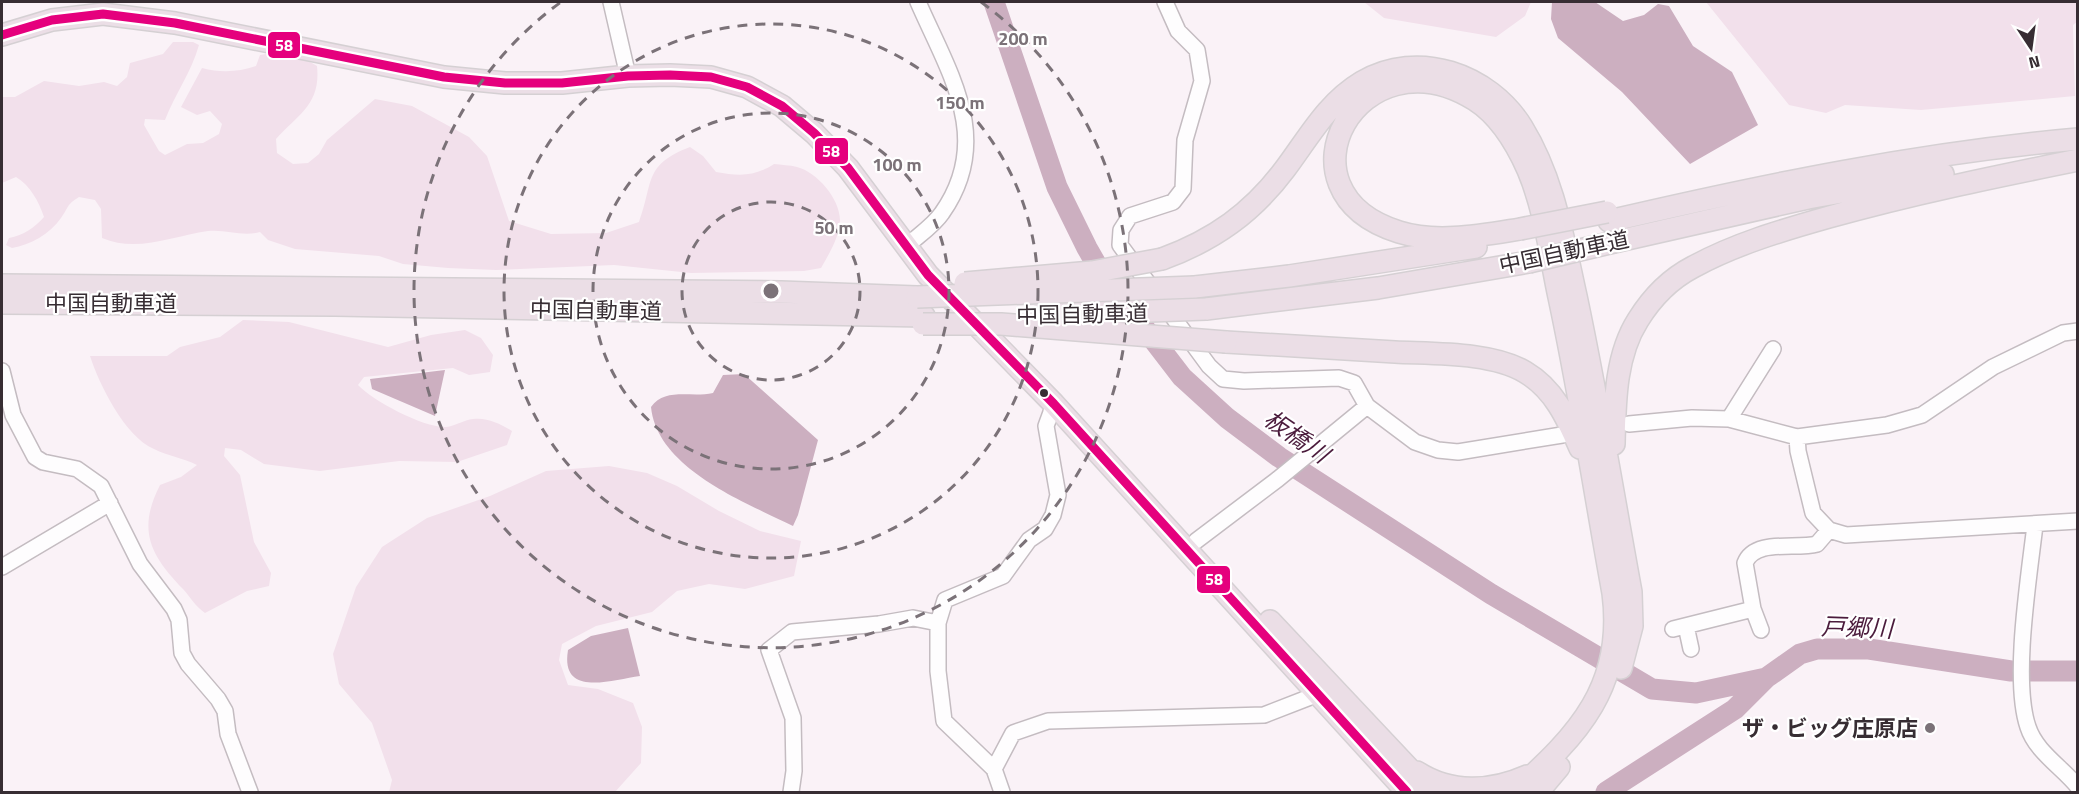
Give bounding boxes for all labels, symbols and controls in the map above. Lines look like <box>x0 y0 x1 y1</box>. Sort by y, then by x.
north arrow <box>2001 18 2061 78</box>
text: 200 m <box>998 25 1048 52</box>
line badge: 58 <box>267 31 301 59</box>
text: 58 <box>275 33 293 57</box>
text: N <box>2026 50 2042 76</box>
text: 150 m <box>935 89 985 116</box>
line badge: 58 <box>814 137 849 165</box>
text: 58 <box>822 139 840 163</box>
text: 100 m <box>872 151 922 178</box>
text: 50 m <box>814 214 854 241</box>
street label: 中国自動車道 <box>1496 222 1632 282</box>
centre of rings <box>761 281 781 301</box>
street label: 中国自動車道 <box>45 286 177 320</box>
street label: 中国自動車道 <box>530 292 662 328</box>
street label: 中国自動車道 <box>1016 296 1148 332</box>
unlabelled marker <box>1038 387 1050 399</box>
water label: 板橋川 <box>1257 401 1339 473</box>
line badge: 58 <box>1196 565 1231 594</box>
text: 58 <box>1205 567 1223 591</box>
water label: 戸郷川 <box>1820 608 1897 646</box>
place label: ザ・ビッグ庄原店 <box>1742 711 1918 745</box>
marker: ザ・ビッグ庄原店 <box>1923 721 1937 735</box>

